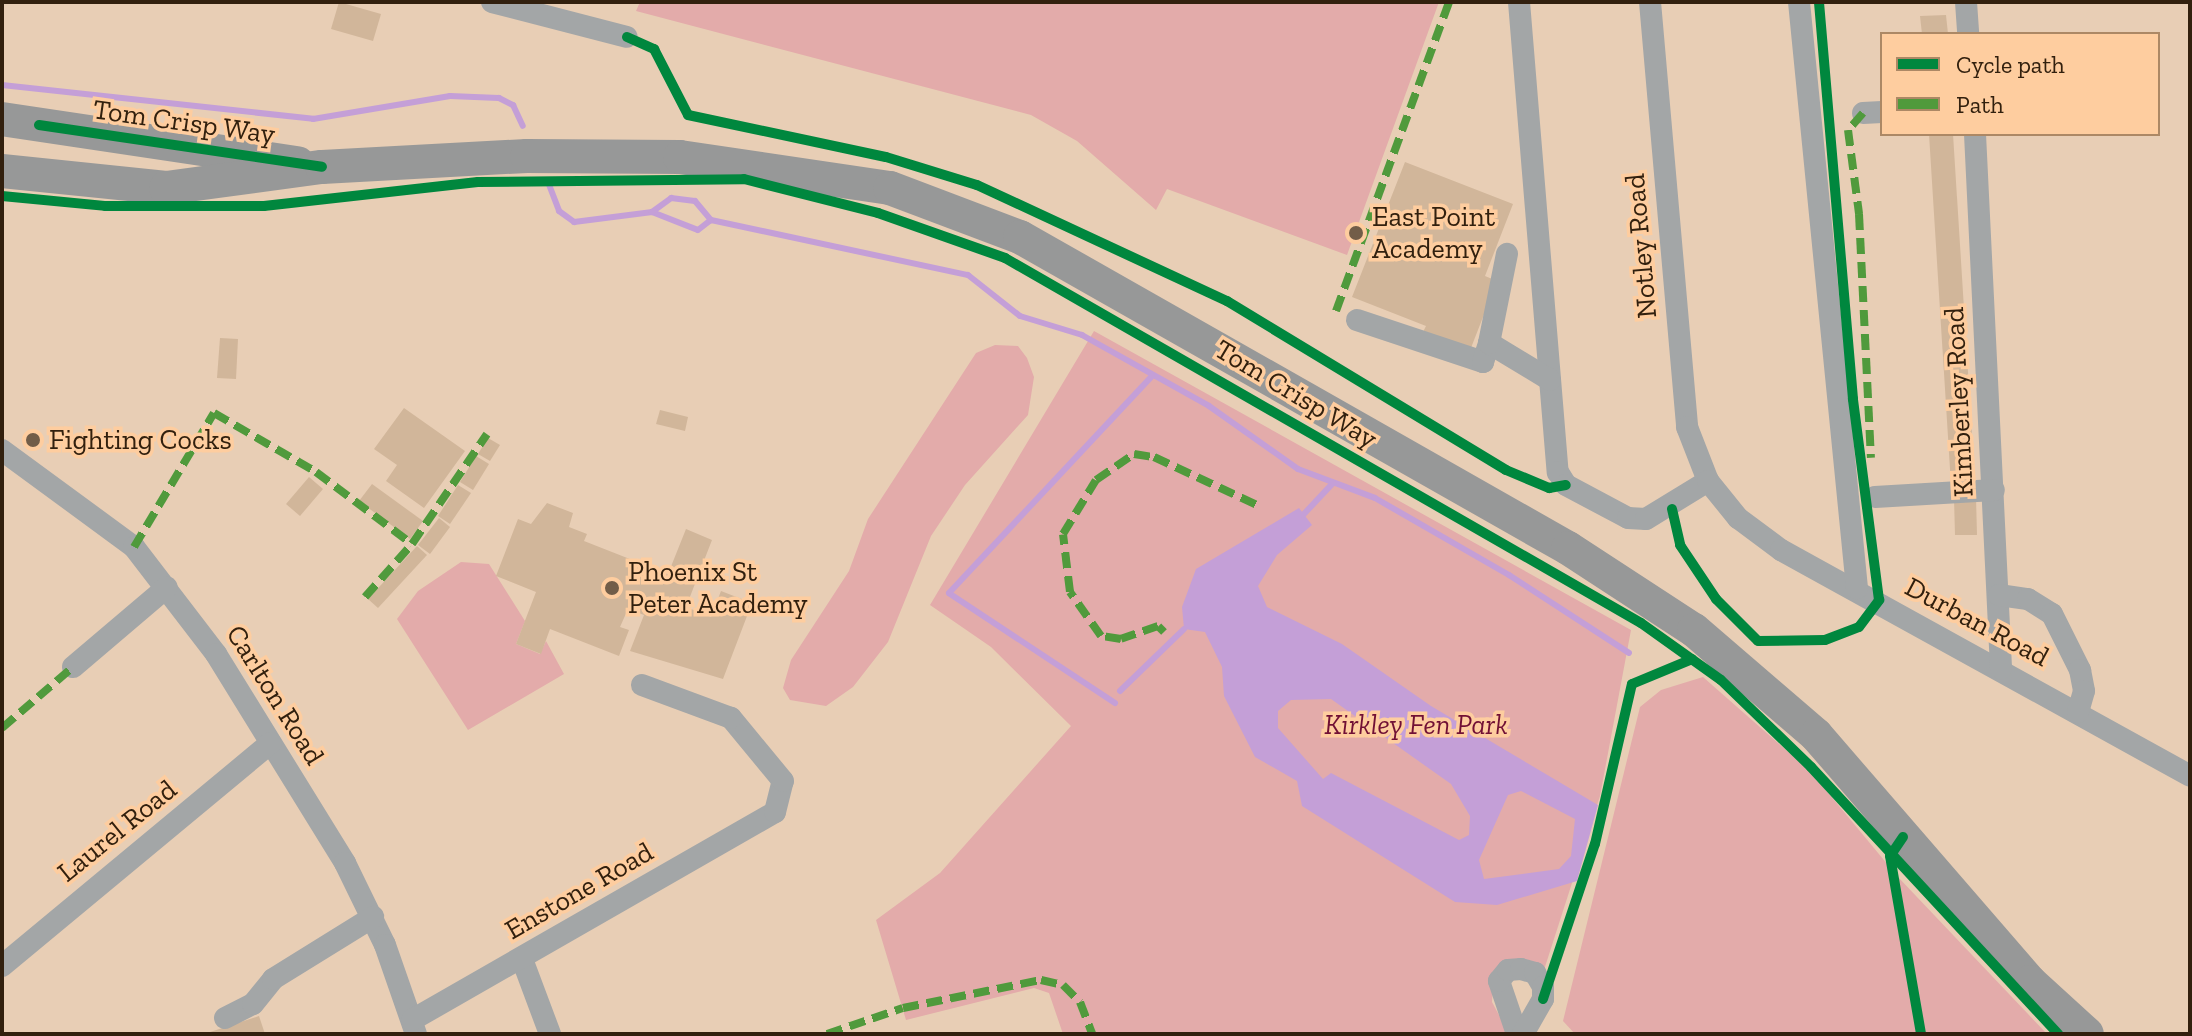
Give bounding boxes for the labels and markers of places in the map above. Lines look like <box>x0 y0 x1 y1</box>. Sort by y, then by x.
place label: East Point Academy <box>1372 200 1495 266</box>
marker: East Point Academy <box>1347 224 1365 242</box>
place label: Fighting Cocks <box>49 423 232 457</box>
marker: Fighting Cocks <box>24 431 42 449</box>
place label: Phoenix St Peter Academy <box>628 555 809 621</box>
marker: Phoenix St Peter Academy <box>603 579 621 597</box>

